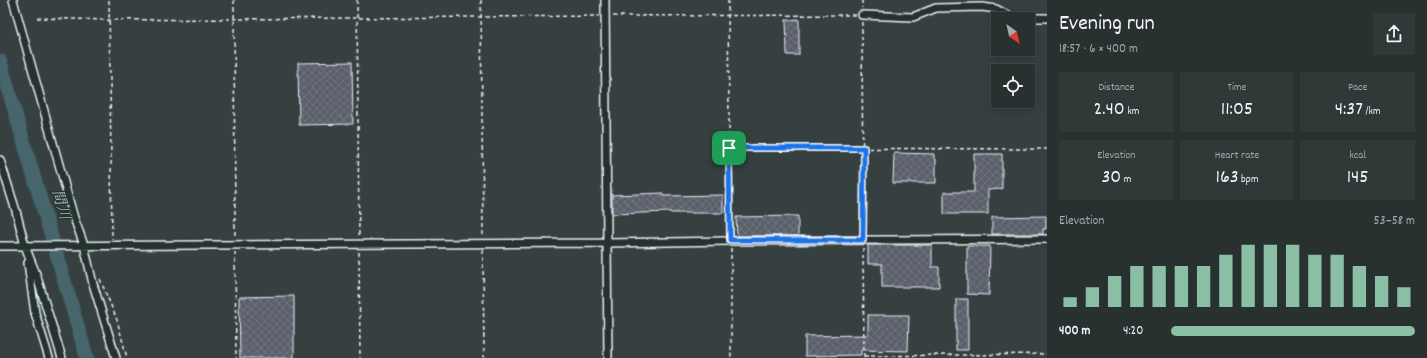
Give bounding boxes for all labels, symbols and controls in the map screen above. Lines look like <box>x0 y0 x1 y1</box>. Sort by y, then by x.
text: Evening run <box>1059 9 1155 40</box>
north arrow <box>991 12 1035 56</box>
map controls <box>991 12 1035 108</box>
button: share <box>1373 13 1415 55</box>
text: 18:57 · 6 × 400 m <box>1059 40 1138 59</box>
button: locate <box>991 64 1035 108</box>
text: Distance <box>1098 80 1134 96</box>
text: Time <box>1228 80 1246 96</box>
text: Pace <box>1348 80 1367 96</box>
text: 2.40 <box>1093 96 1125 124</box>
text: 11:05 <box>1221 96 1253 124</box>
text: 4:37 <box>1335 96 1363 124</box>
text: km <box>1125 104 1139 120</box>
text: /km <box>1363 104 1381 120</box>
pin <box>712 131 746 165</box>
icon: arrive <box>718 137 740 159</box>
text: Elevation <box>1097 148 1135 164</box>
text: Heart rate <box>1215 148 1259 164</box>
text: kcal <box>1349 148 1366 164</box>
text: 30 <box>1101 164 1121 192</box>
text: 163 <box>1216 164 1239 192</box>
text: 145 <box>1347 164 1369 192</box>
text: m <box>1121 172 1131 188</box>
text: bpm <box>1239 172 1258 188</box>
water label: 間川 <box>45 186 75 224</box>
text: Elevation <box>1059 212 1104 231</box>
text: 53–58 m <box>1374 212 1415 231</box>
text: 400 m <box>1059 322 1090 341</box>
text: 4:20 <box>1123 322 1143 341</box>

